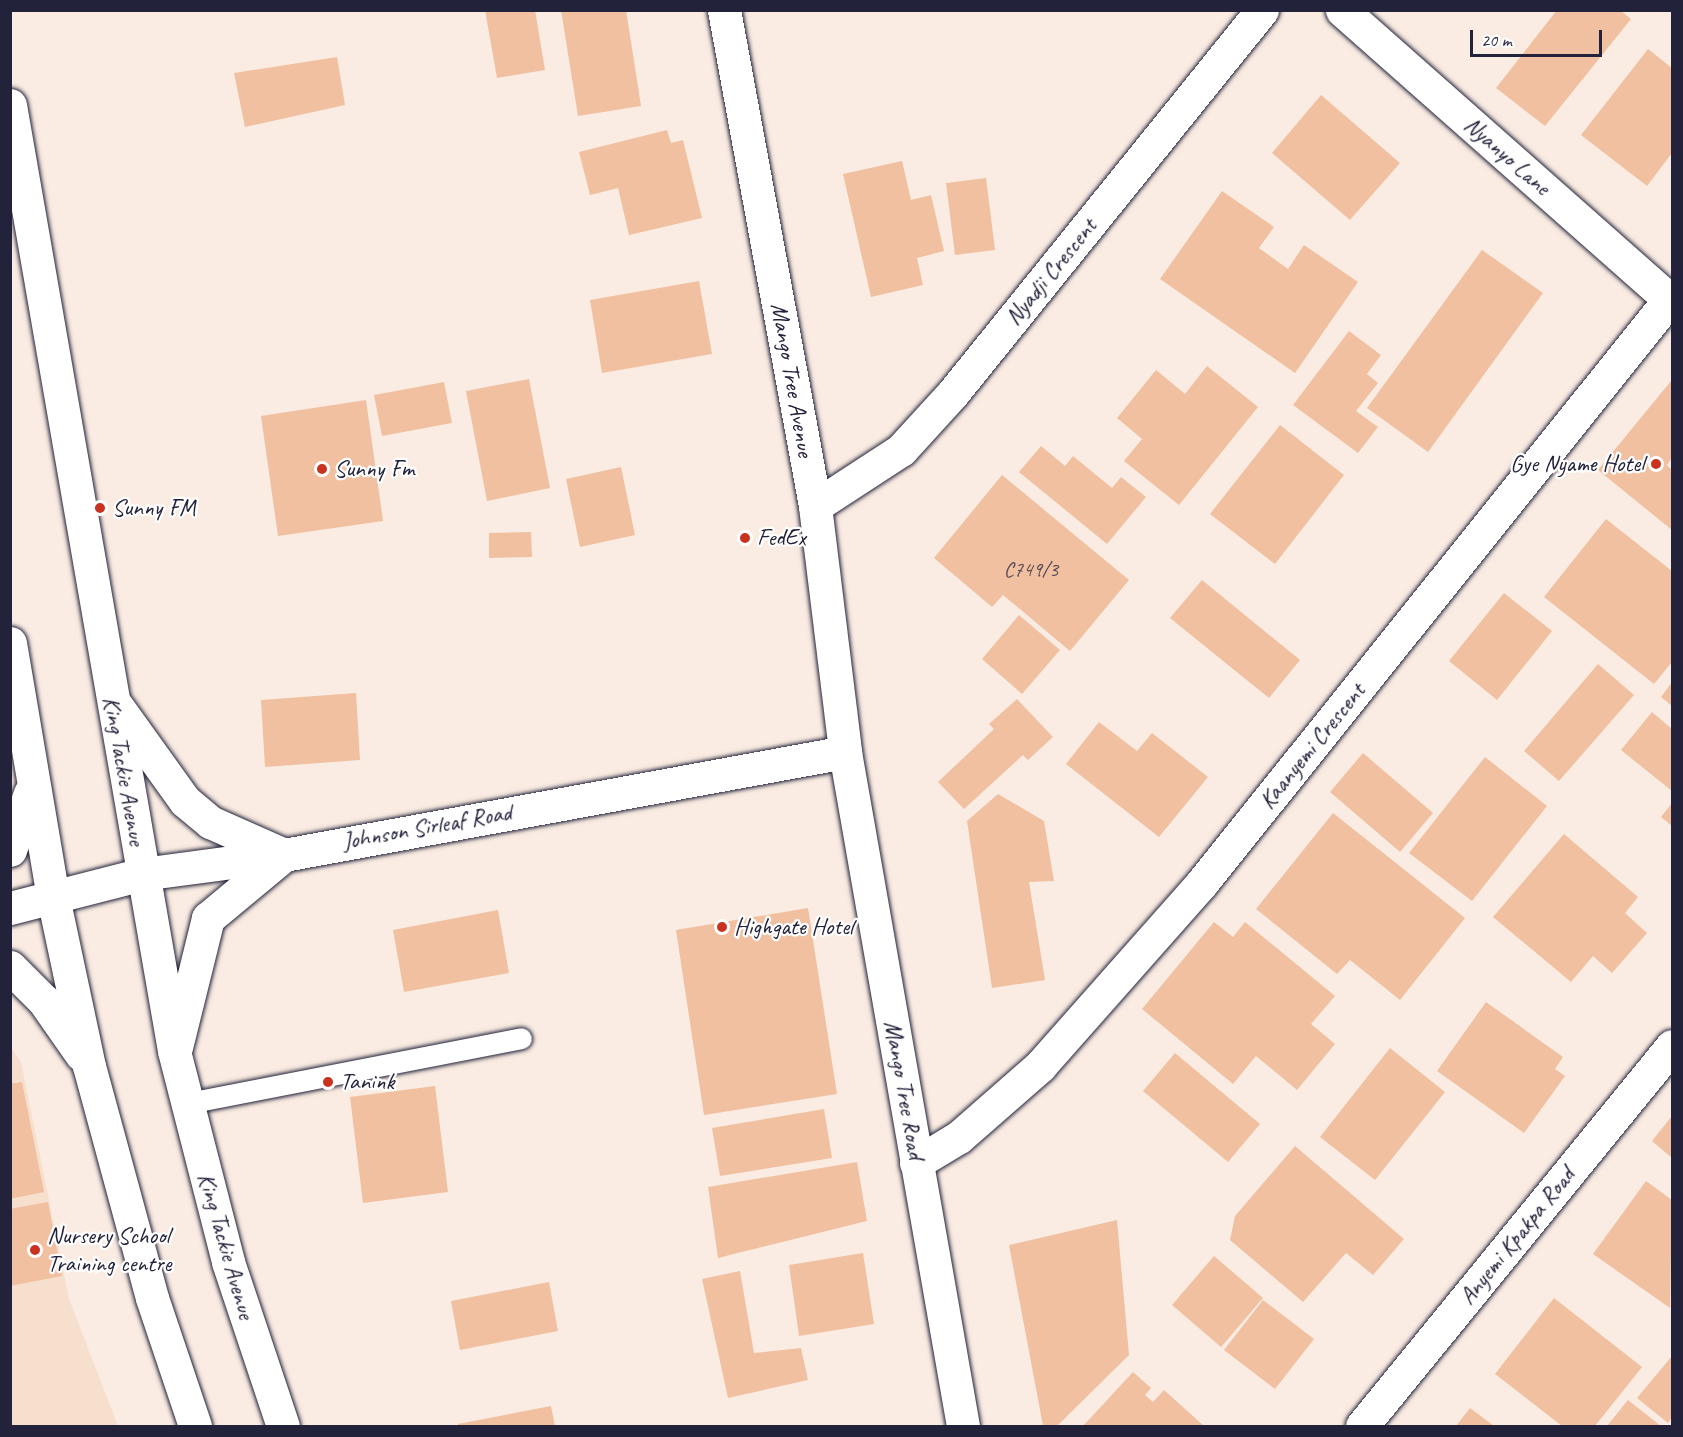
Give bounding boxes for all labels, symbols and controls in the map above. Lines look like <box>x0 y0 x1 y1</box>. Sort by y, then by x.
scale bar <box>1473 18 1605 56</box>
text: 20 m <box>1481 29 1512 51</box>
street label: Nyanyo Lane <box>1458 110 1556 202</box>
street label: Nyadji Crescent <box>999 213 1103 331</box>
street label: Mango Tree Avenue <box>764 301 820 459</box>
place label: Gye Nyame Hotel <box>1507 450 1644 478</box>
place label: Sunny Fm <box>334 455 414 483</box>
marker: Gye Nyame Hotel <box>1649 457 1663 471</box>
marker: Sunny Fm <box>315 462 329 476</box>
place label: Sunny FM <box>112 494 195 522</box>
marker: Sunny FM <box>93 501 107 515</box>
place label: FedEx <box>757 524 806 552</box>
marker: FedEx <box>738 531 752 545</box>
house number: C749/3 <box>1004 556 1058 582</box>
street label: Kaanyemi Crescent <box>1253 677 1371 815</box>
street label: King Tackie Avenue <box>97 694 151 848</box>
street label: Johnson Sirleaf Road <box>340 798 514 856</box>
place label: Highgate Hotel <box>734 913 853 941</box>
marker: Highgate Hotel <box>715 920 729 934</box>
street label: Mango Tree Road <box>878 1018 930 1162</box>
place label: Tanink <box>340 1068 394 1096</box>
marker: Tanink <box>321 1075 335 1089</box>
street label: Anyemi Kpakpa Road <box>1453 1162 1581 1310</box>
street label: King Tackie Avenue <box>191 1169 261 1323</box>
place label: Nursery School Training centre <box>47 1222 171 1278</box>
marker: Nursery School Training centre <box>28 1243 42 1257</box>

